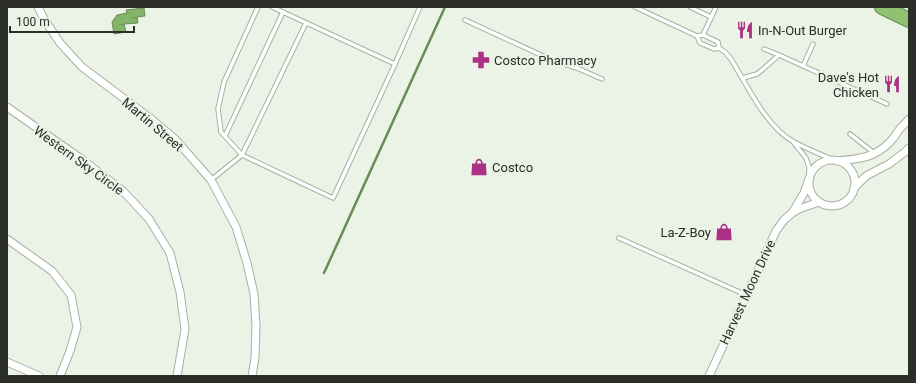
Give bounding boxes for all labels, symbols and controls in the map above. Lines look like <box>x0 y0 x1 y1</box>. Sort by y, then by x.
scale bar <box>10 8 134 34</box>
text: 100 m <box>16 15 50 29</box>
restaurant icon: In-N-Out Burger <box>735 20 755 40</box>
place label: In-N-Out Burger <box>758 23 848 38</box>
pharmacy icon: Costco Pharmacy <box>471 50 491 70</box>
place label: Costco Pharmacy <box>494 53 597 68</box>
place label: Dave's Hot Chicken <box>818 70 879 100</box>
restaurant icon: Dave's Hot Chicken <box>882 74 902 94</box>
street label: Martin Street <box>119 94 186 154</box>
street label: Western Sky Circle <box>31 123 127 198</box>
shop icon: Costco <box>469 157 489 177</box>
place label: Costco <box>492 160 533 175</box>
shop icon: La-Z-Boy <box>714 222 734 242</box>
place label: La-Z-Boy <box>660 225 711 240</box>
street label: Harvest Moon Drive <box>717 237 778 347</box>

